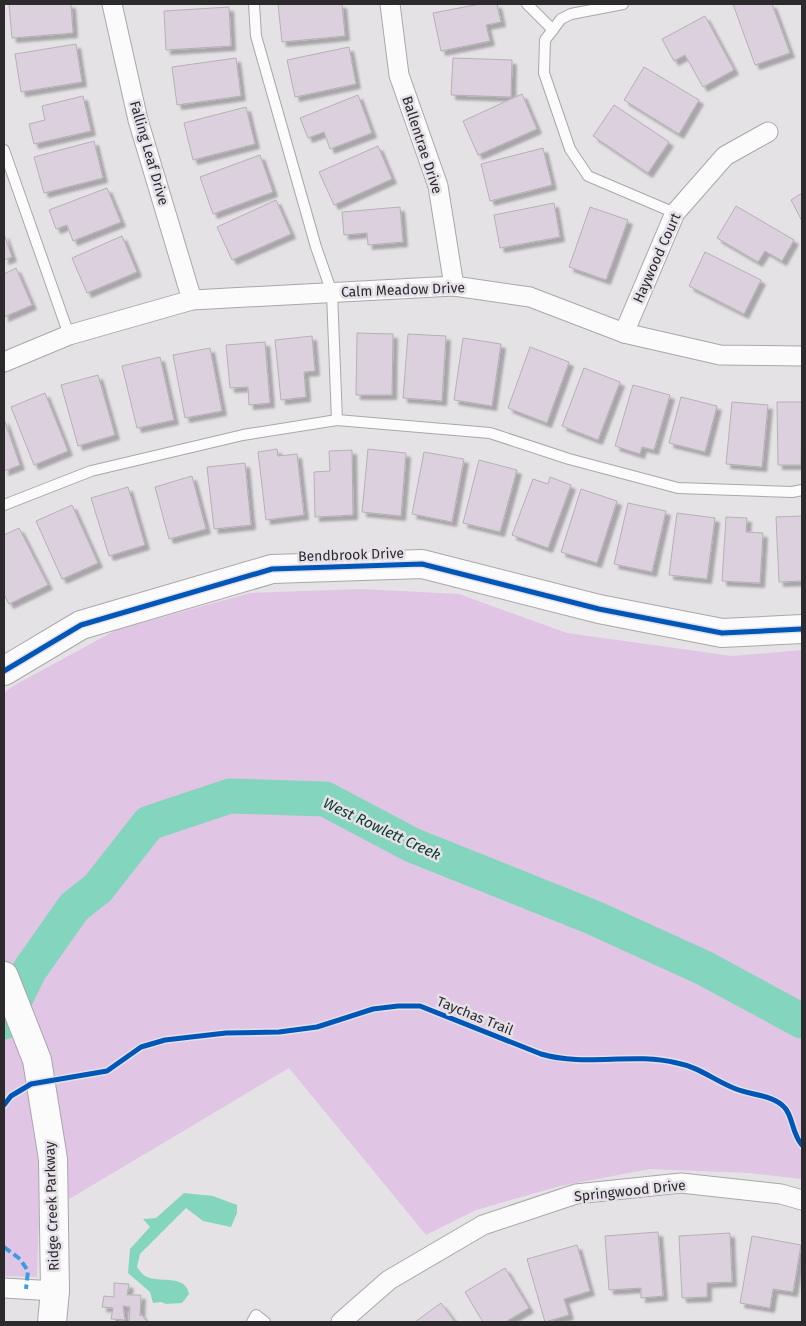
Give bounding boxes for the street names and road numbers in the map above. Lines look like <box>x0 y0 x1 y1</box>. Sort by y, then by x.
street label: Ballentrae Drive <box>398 94 446 196</box>
street label: Falling Leaf Drive <box>126 99 172 207</box>
street label: Haywood Court <box>630 210 685 306</box>
street label: Calm Meadow Drive <box>341 279 465 301</box>
street label: Bendbrook Drive <box>298 545 404 565</box>
street label: Taychas Trail <box>434 993 516 1039</box>
street label: Ridge Creek Parkway <box>41 1141 63 1271</box>
street label: Springwood Drive <box>573 1177 687 1205</box>

